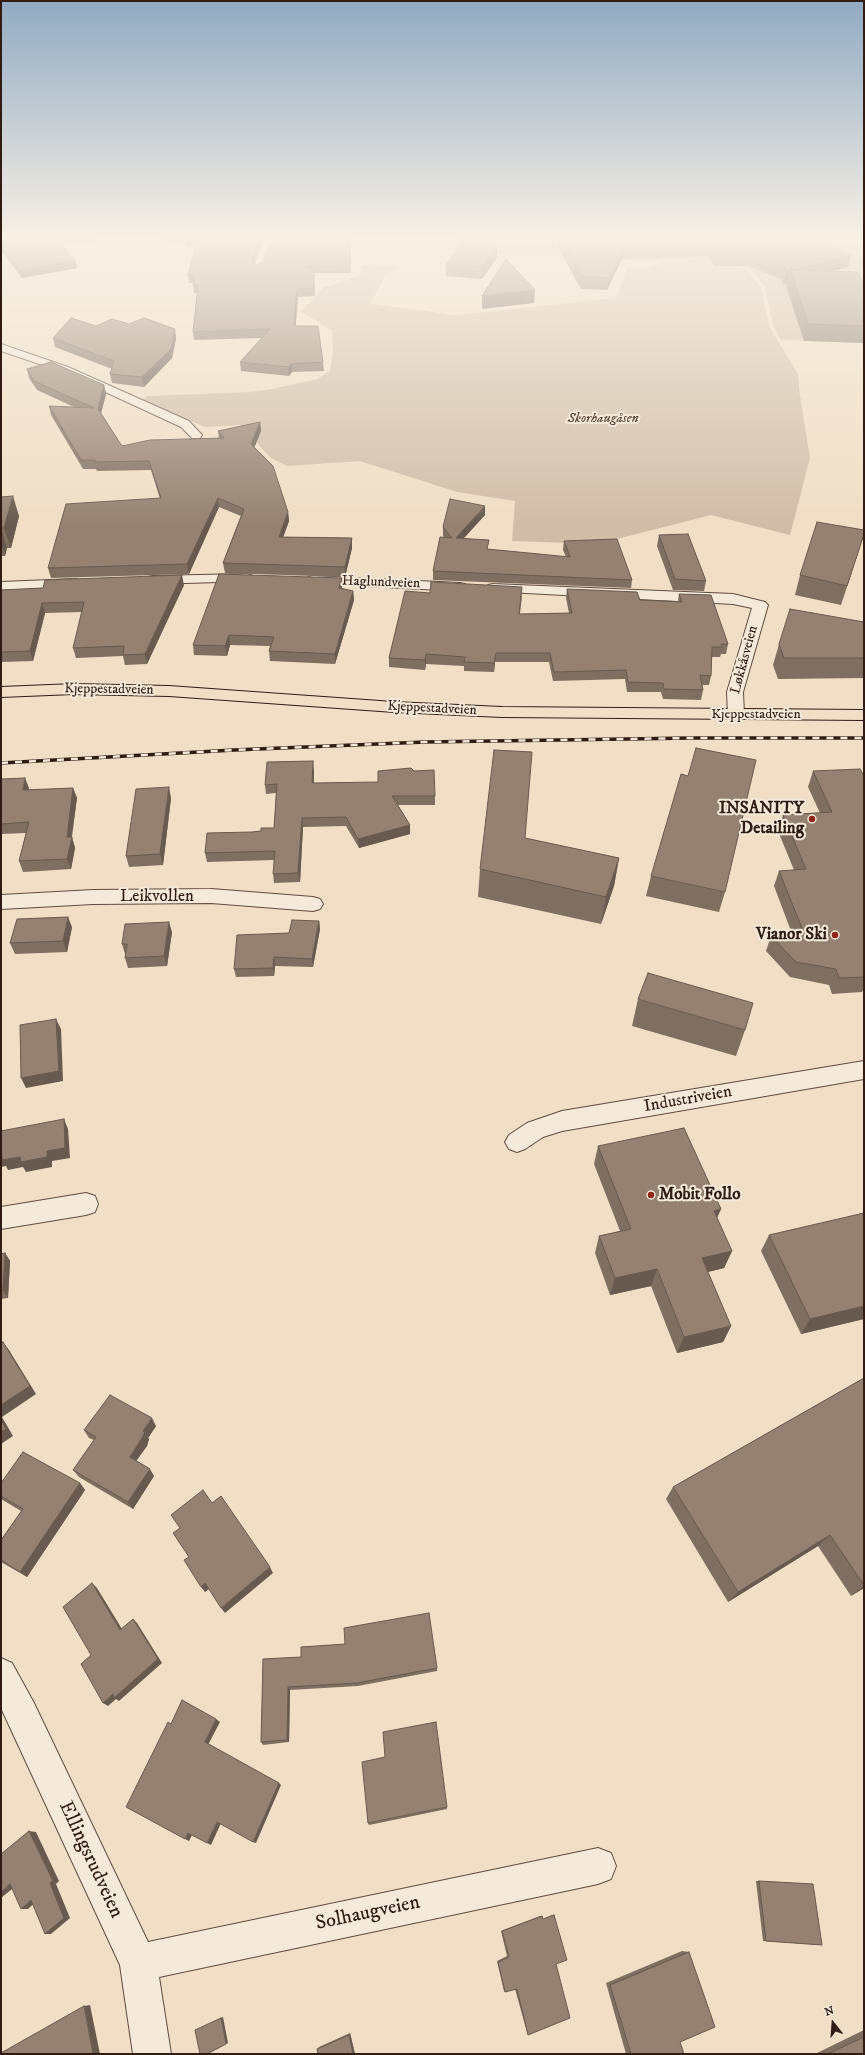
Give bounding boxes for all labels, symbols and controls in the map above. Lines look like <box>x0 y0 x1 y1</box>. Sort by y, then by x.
park label: Skorhaugåsen <box>567 411 639 427</box>
street label: Haglundveien <box>342 573 420 593</box>
street label: Løkkåsveien <box>728 624 762 696</box>
street label: Kjeppestadveien <box>64 681 154 699</box>
street label: Kjeppestadveien <box>387 698 477 720</box>
street label: Kjeppestadveien <box>711 707 801 723</box>
place label: INSANITY Detailing <box>719 799 804 839</box>
marker: INSANITY Detailing <box>807 814 817 824</box>
street label: Leikvollen <box>120 887 194 907</box>
place label: Vianor Ski <box>756 925 827 945</box>
marker: Vianor Ski <box>830 930 840 940</box>
street label: Industriveien <box>642 1082 734 1118</box>
place label: Mobit Follo <box>659 1185 740 1205</box>
marker: Mobit Follo <box>646 1190 656 1200</box>
street label: Ellingsrudveien <box>52 1798 128 1922</box>
street label: Solhaugveien <box>314 1891 422 1937</box>
north arrow <box>813 2003 853 2043</box>
text: N <box>823 2004 836 2020</box>

